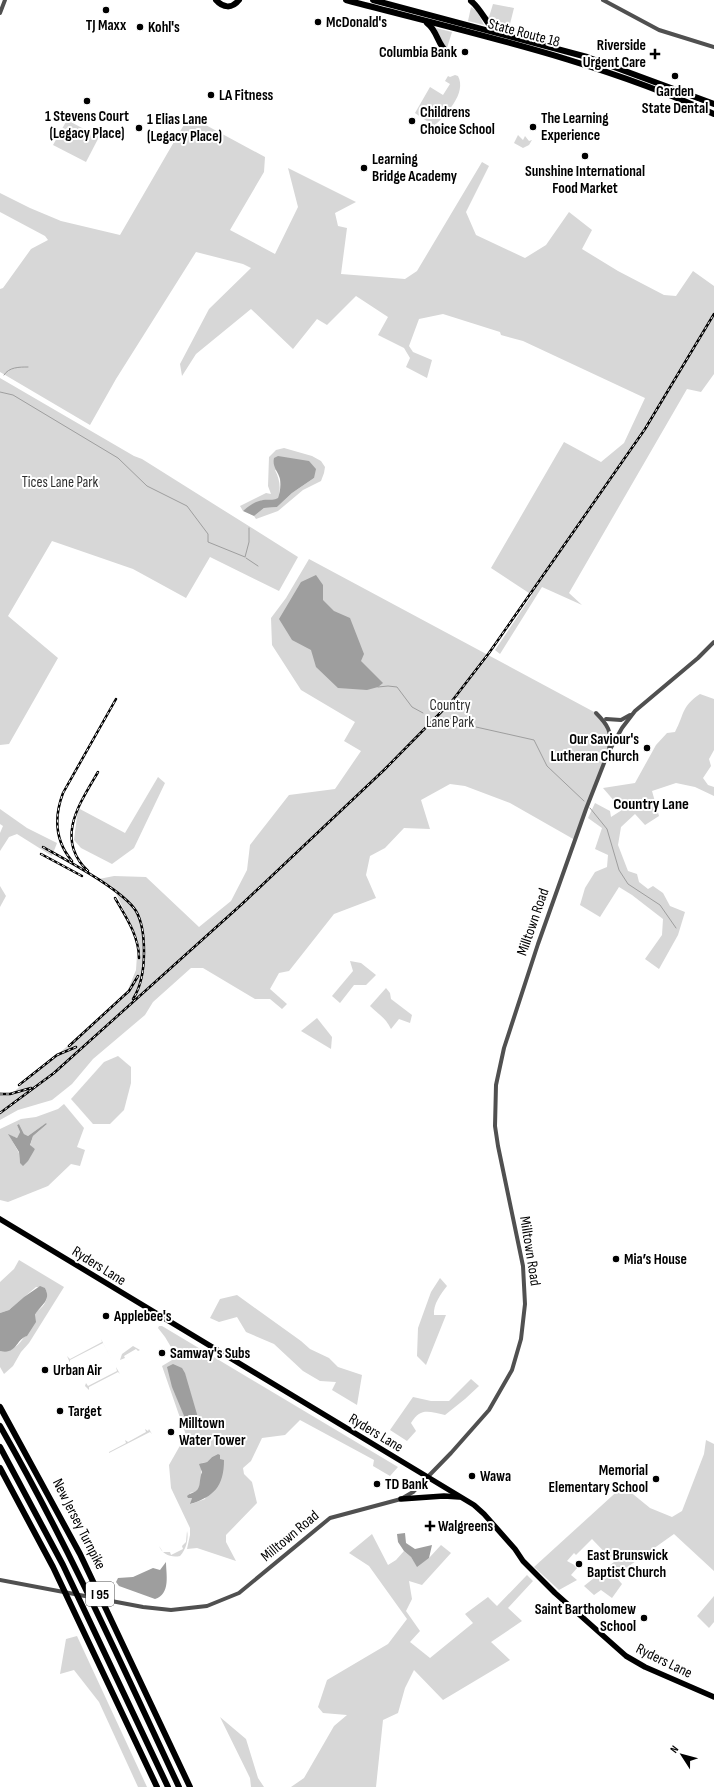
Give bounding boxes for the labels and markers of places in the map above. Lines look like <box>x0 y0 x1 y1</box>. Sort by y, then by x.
marker: TJ Maxx <box>101 5 111 15</box>
place label: McDonald's <box>326 13 387 32</box>
place label: TJ Maxx <box>86 16 127 35</box>
marker: McDonald's <box>313 17 323 27</box>
place label: Kohl's <box>148 18 180 37</box>
marker: Kohl's <box>135 22 145 32</box>
place label: Riverside Urgent Care <box>583 36 646 72</box>
place label: Columbia Bank <box>379 43 458 62</box>
marker: Columbia Bank <box>460 47 470 57</box>
marker: Riverside Urgent Care <box>649 48 661 60</box>
marker: Garden State Dental <box>670 71 680 81</box>
place label: Garden State Dental <box>642 82 708 118</box>
place label: LA Fitness <box>219 86 274 105</box>
marker: LA Fitness <box>206 90 216 100</box>
marker: 1 Stevens Court (Legacy Place) <box>82 96 92 106</box>
place label: Childrens Choice School <box>420 103 495 139</box>
place label: 1 Stevens Court (Legacy Place) <box>45 107 129 143</box>
place label: The Learning Experience <box>541 109 609 145</box>
place label: 1 Elias Lane (Legacy Place) <box>147 110 222 146</box>
marker: Childrens Choice School <box>407 116 417 126</box>
marker: The Learning Experience <box>528 122 538 132</box>
marker: 1 Elias Lane (Legacy Place) <box>134 123 144 133</box>
place label: Learning Bridge Academy <box>372 150 458 186</box>
marker: Sunshine International Food Market <box>580 151 590 161</box>
place label: Sunshine International Food Market <box>525 162 645 198</box>
marker: Learning Bridge Academy <box>359 163 369 173</box>
place label: Our Saviour's Lutheran Church <box>551 730 639 766</box>
marker: Our Saviour's Lutheran Church <box>642 743 652 753</box>
place label: Mia’s House <box>624 1250 687 1269</box>
marker: Mia’s House <box>611 1254 621 1264</box>
place label: Applebee's <box>113 1307 172 1326</box>
marker: Applebee's <box>101 1311 111 1321</box>
place label: Samway's Subs <box>170 1344 251 1363</box>
marker: Samway's Subs <box>157 1348 167 1358</box>
place label: Urban Air <box>53 1361 102 1380</box>
marker: Urban Air <box>40 1365 50 1375</box>
place label: Target <box>68 1402 102 1421</box>
marker: Target <box>55 1406 65 1416</box>
place label: Milltown Water Tower <box>179 1414 246 1450</box>
marker: Milltown Water Tower <box>166 1427 176 1437</box>
place label: Memorial Elementary School <box>549 1461 648 1497</box>
place label: Wawa <box>480 1467 511 1486</box>
marker: Wawa <box>467 1471 477 1481</box>
marker: Memorial Elementary School <box>651 1474 661 1484</box>
place label: TD Bank <box>385 1475 429 1494</box>
marker: TD Bank <box>372 1479 382 1489</box>
place label: Walgreens <box>438 1517 493 1536</box>
marker: Walgreens <box>425 1521 435 1531</box>
place label: East Brunswick Baptist Church <box>587 1546 669 1582</box>
marker: East Brunswick Baptist Church <box>574 1559 584 1569</box>
place label: Saint Bartholomew School <box>535 1600 636 1636</box>
marker: Saint Bartholomew School <box>639 1613 649 1623</box>

